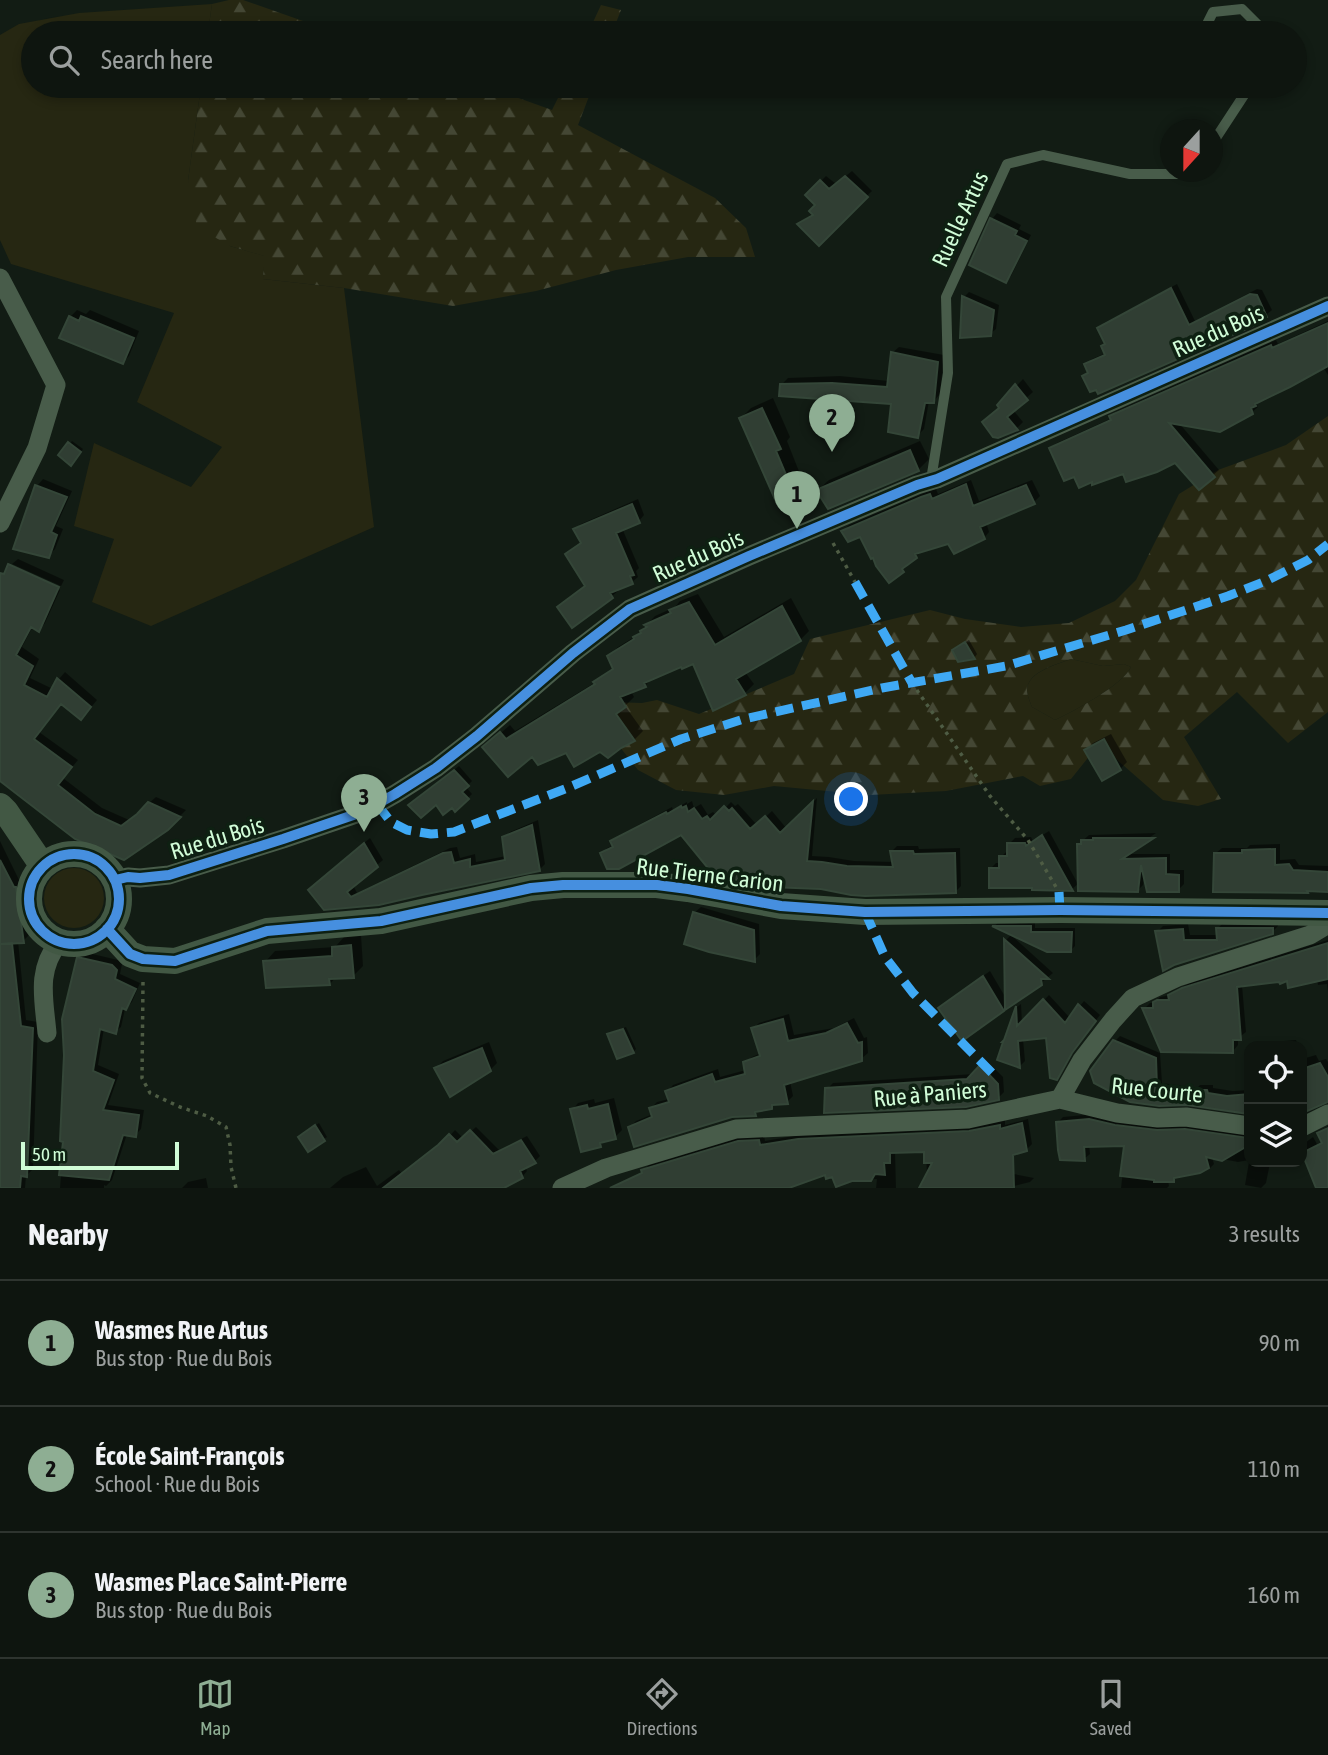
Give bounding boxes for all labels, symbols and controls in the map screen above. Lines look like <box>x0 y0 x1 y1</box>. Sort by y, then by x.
search box <box>21 21 1307 98</box>
icon: search <box>45 41 83 79</box>
text: Search here <box>101 45 213 75</box>
north arrow <box>1160 119 1223 182</box>
street label: Ruelle Artus <box>927 167 993 271</box>
street label: Rue du Bois <box>1169 299 1267 363</box>
pin: 2 <box>809 394 855 452</box>
pin: 1 <box>774 471 820 529</box>
street label: Rue du Bois <box>649 524 747 588</box>
pin: 3 <box>341 774 387 832</box>
your location <box>834 782 868 816</box>
street label: Rue du Bois <box>167 811 267 865</box>
street label: Rue Tierne Carion <box>635 853 785 897</box>
map controls <box>1244 1041 1307 1167</box>
button: locate <box>1244 1041 1307 1104</box>
street label: Rue Courte <box>1110 1072 1204 1108</box>
street label: Rue à Paniers <box>872 1076 988 1112</box>
button: layers <box>1244 1104 1307 1167</box>
scale bar <box>21 1139 178 1171</box>
text: 50 m <box>32 1143 66 1165</box>
text: Nearby <box>28 1217 108 1251</box>
text: 3 results <box>1229 1221 1300 1247</box>
text: Wasmes Rue Artus <box>95 1315 268 1345</box>
text: 1 <box>46 1330 56 1356</box>
text: 90 m <box>1259 1330 1300 1356</box>
text: Bus stop · Rue du Bois <box>95 1345 272 1371</box>
text: École Saint-François <box>95 1441 284 1471</box>
text: 2 <box>46 1456 56 1482</box>
text: 110 m <box>1248 1456 1300 1482</box>
text: School · Rue du Bois <box>95 1471 260 1497</box>
text: Wasmes Place Saint-Pierre <box>95 1567 347 1597</box>
text: 3 <box>46 1582 56 1608</box>
text: 160 m <box>1248 1582 1300 1608</box>
text: Bus stop · Rue du Bois <box>95 1597 272 1623</box>
tab: Map <box>196 1675 234 1739</box>
tab: Directions <box>627 1675 697 1739</box>
tab: Saved <box>1090 1675 1132 1739</box>

